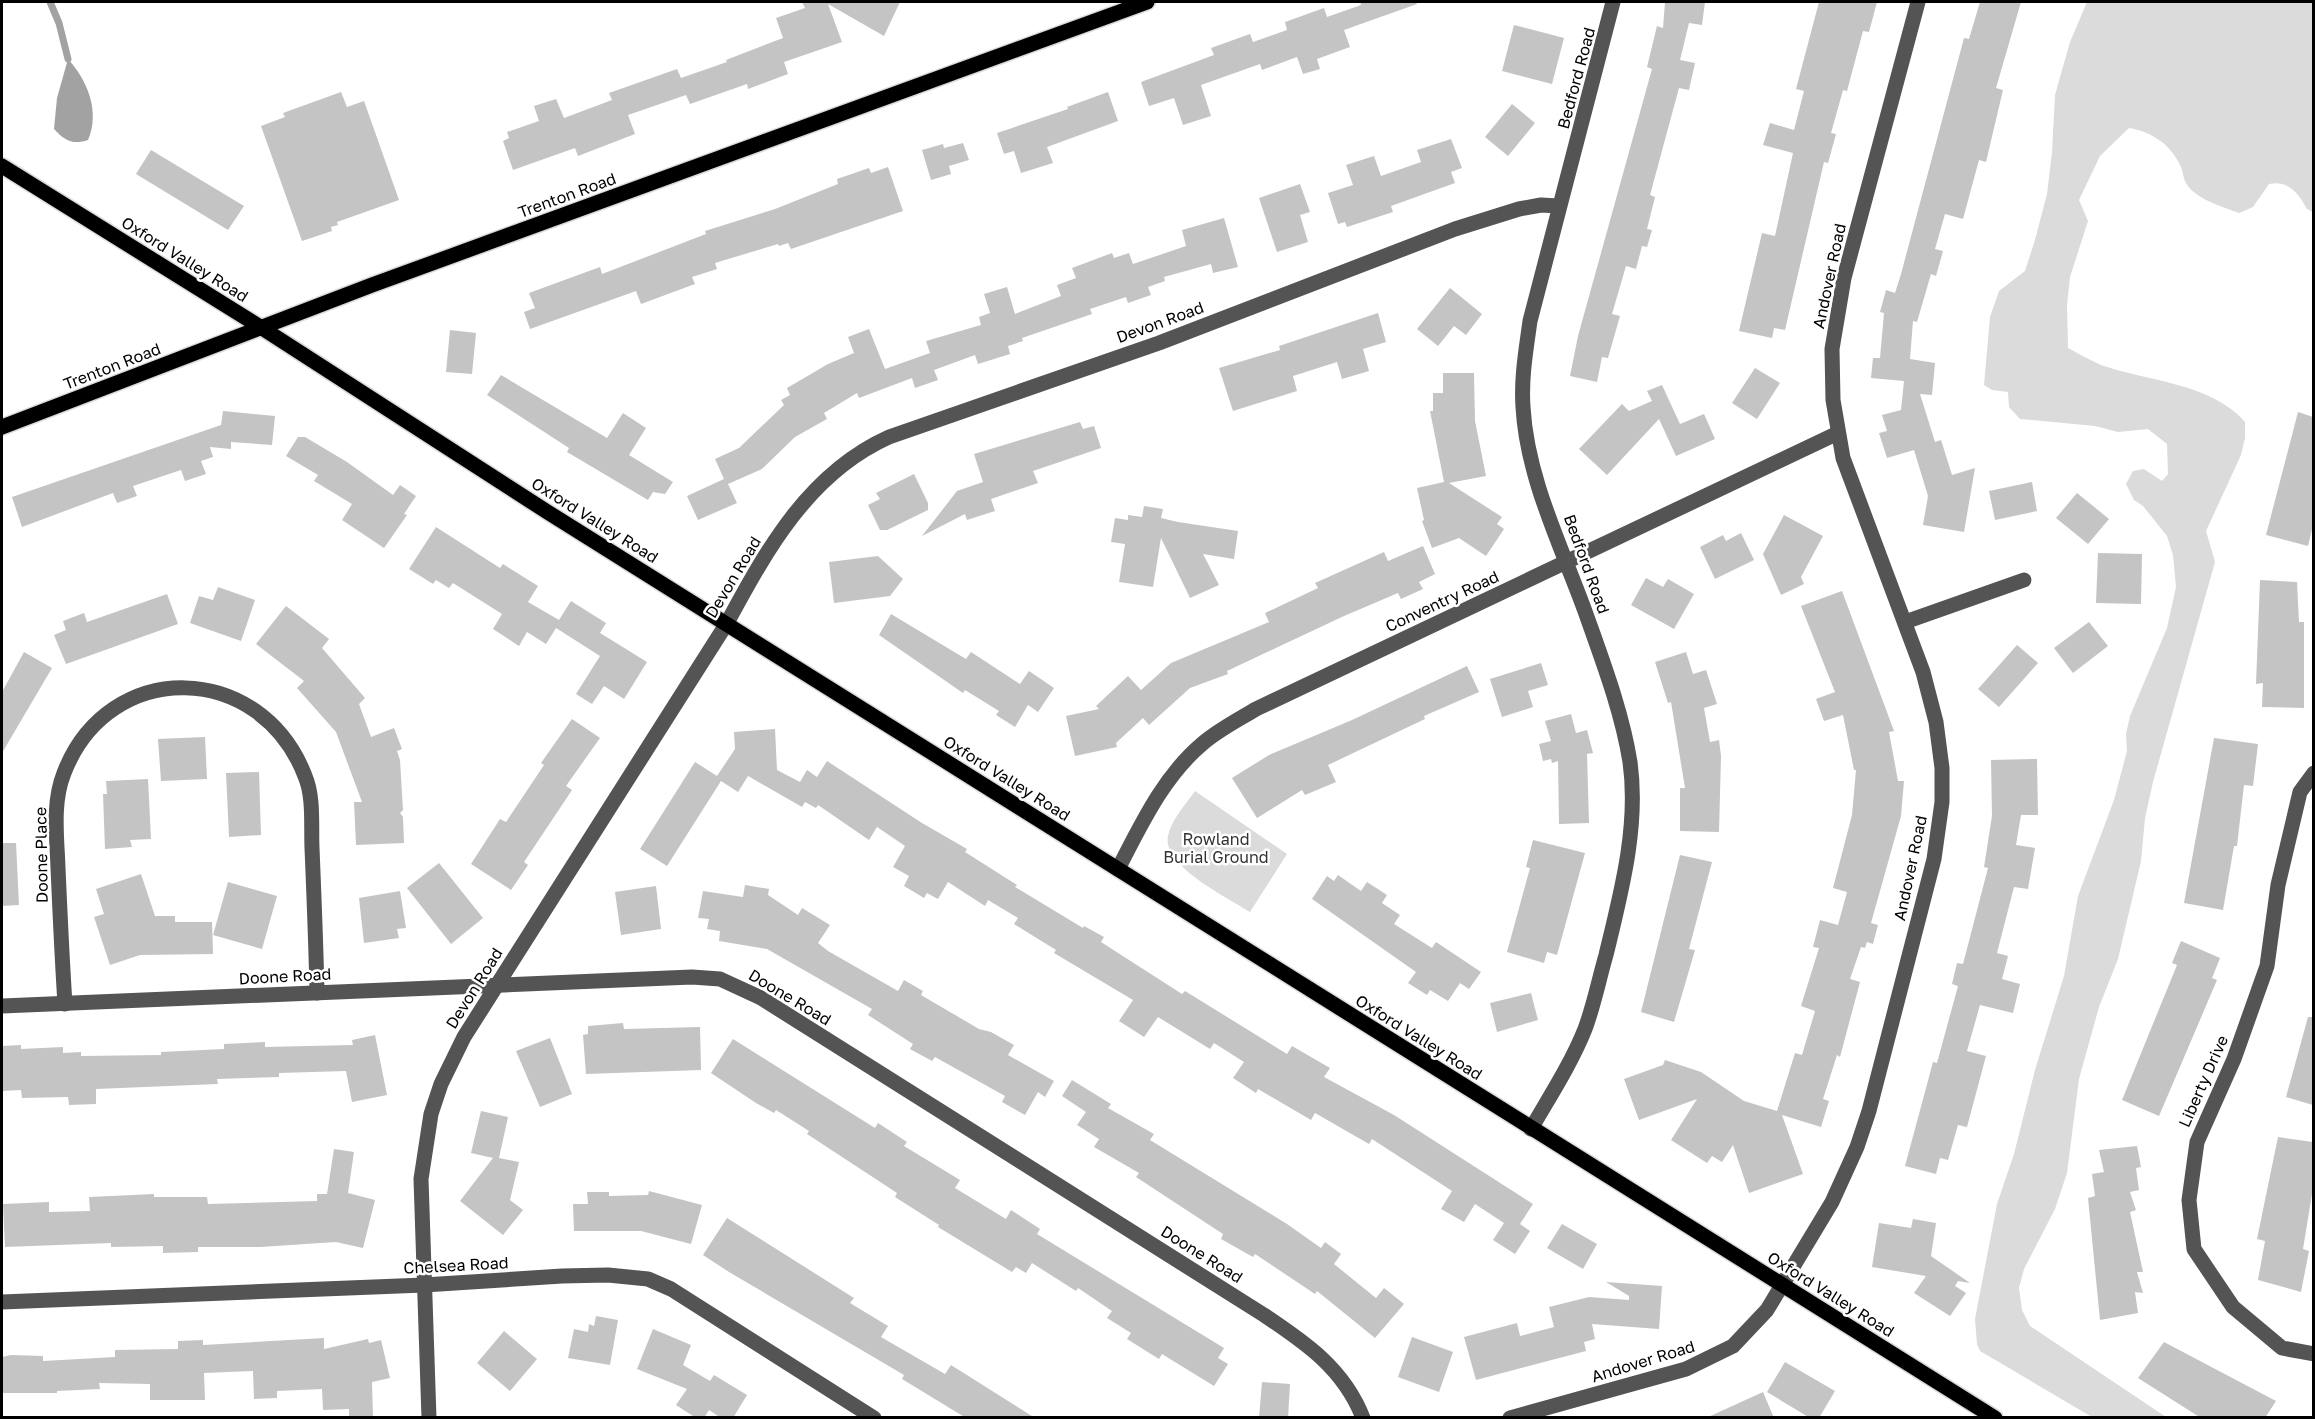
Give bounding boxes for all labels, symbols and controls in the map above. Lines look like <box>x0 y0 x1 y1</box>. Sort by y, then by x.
street label: Bedford Road <box>1553 25 1599 131</box>
street label: Trenton Road <box>515 168 619 222</box>
street label: Oxford Valley Road <box>118 212 252 306</box>
street label: Andover Road <box>1808 222 1850 330</box>
street label: Devon Road <box>1114 297 1206 347</box>
street label: Trenton Road <box>61 338 163 394</box>
street label: Oxford Valley Road <box>528 473 662 567</box>
street label: Bedford Road <box>1560 512 1614 616</box>
street label: Devon Road <box>701 533 765 621</box>
street label: Conventry Road <box>1382 566 1502 636</box>
street label: Oxford Valley Road <box>940 731 1074 825</box>
street label: Doone Place <box>30 807 52 903</box>
street label: Andover Road <box>1889 814 1931 922</box>
park label: Rowland Burial Ground <box>1163 829 1269 867</box>
street label: Devon Road <box>441 944 507 1032</box>
street label: Doone Road <box>238 964 332 988</box>
street label: Doone Road <box>745 965 835 1029</box>
street label: Oxford Valley Road <box>1352 990 1486 1084</box>
street label: Liberty Drive <box>2174 1032 2232 1130</box>
street label: Doone Road <box>1157 1221 1247 1287</box>
street label: Oxford Valley Road <box>1764 1247 1898 1341</box>
street label: Chelsea Road <box>403 1252 509 1278</box>
street label: Andover Road <box>1589 1336 1697 1386</box>

